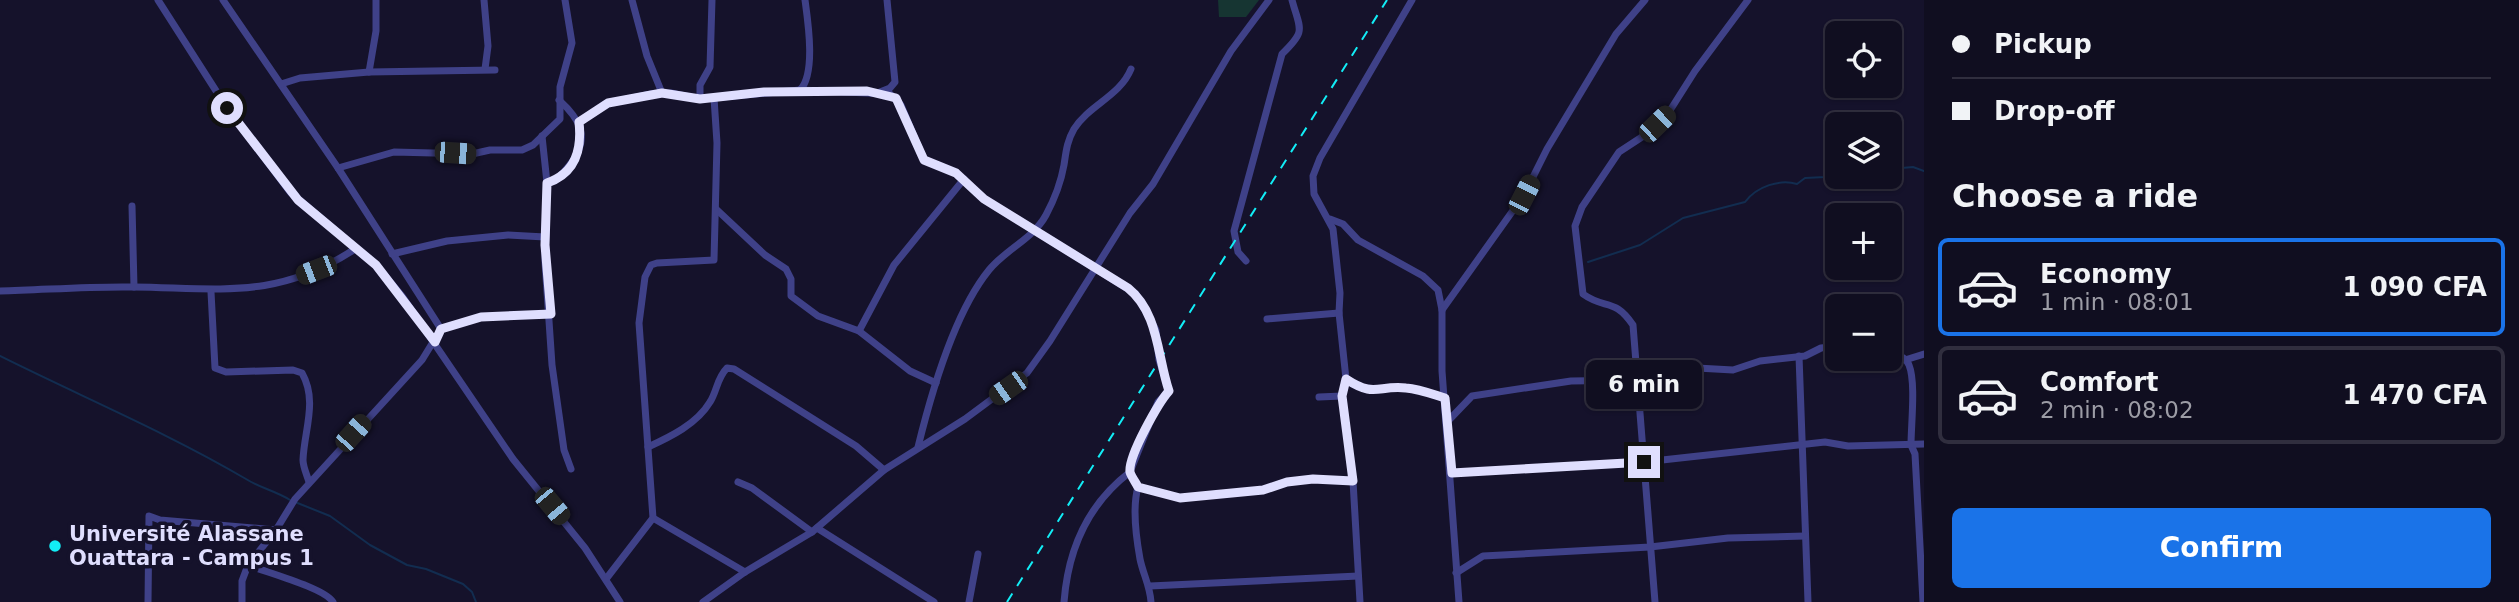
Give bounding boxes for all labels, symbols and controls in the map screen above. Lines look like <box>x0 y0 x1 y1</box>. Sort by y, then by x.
map controls <box>1825 21 1902 371</box>
button: locate <box>1825 21 1902 98</box>
text: Pickup <box>1994 29 2092 59</box>
route start <box>211 92 243 124</box>
text: Drop-off <box>1994 96 2115 126</box>
car <box>1635 102 1680 146</box>
button: layers <box>1825 112 1902 189</box>
car <box>434 141 477 165</box>
car <box>1506 172 1543 218</box>
text: Choose a ride <box>1952 177 2198 215</box>
button: + <box>1825 203 1902 280</box>
car <box>293 253 340 287</box>
icon: car <box>1956 256 2019 319</box>
text: Economy <box>2040 259 2171 289</box>
text: 1 090 CFA <box>2343 272 2487 302</box>
text: 1 min · 08:01 <box>2040 289 2194 315</box>
button: − <box>1825 294 1902 371</box>
callout: 6 min <box>1586 360 1702 410</box>
icon: car <box>1956 364 2019 427</box>
car <box>985 367 1032 409</box>
text: Comfort <box>2040 367 2158 397</box>
text: 6 min <box>1608 371 1680 397</box>
text: 1 470 CFA <box>2343 380 2487 410</box>
text: 2 min · 08:02 <box>2040 397 2194 423</box>
car <box>332 410 375 456</box>
route end <box>1628 446 1660 478</box>
car <box>531 483 574 529</box>
button: Confirm <box>1952 508 2491 588</box>
place label: Université Alassane Ouattara - Campus 1 <box>69 522 314 570</box>
marker: Université Alassane Ouattara - Campus 1 <box>47 538 63 554</box>

